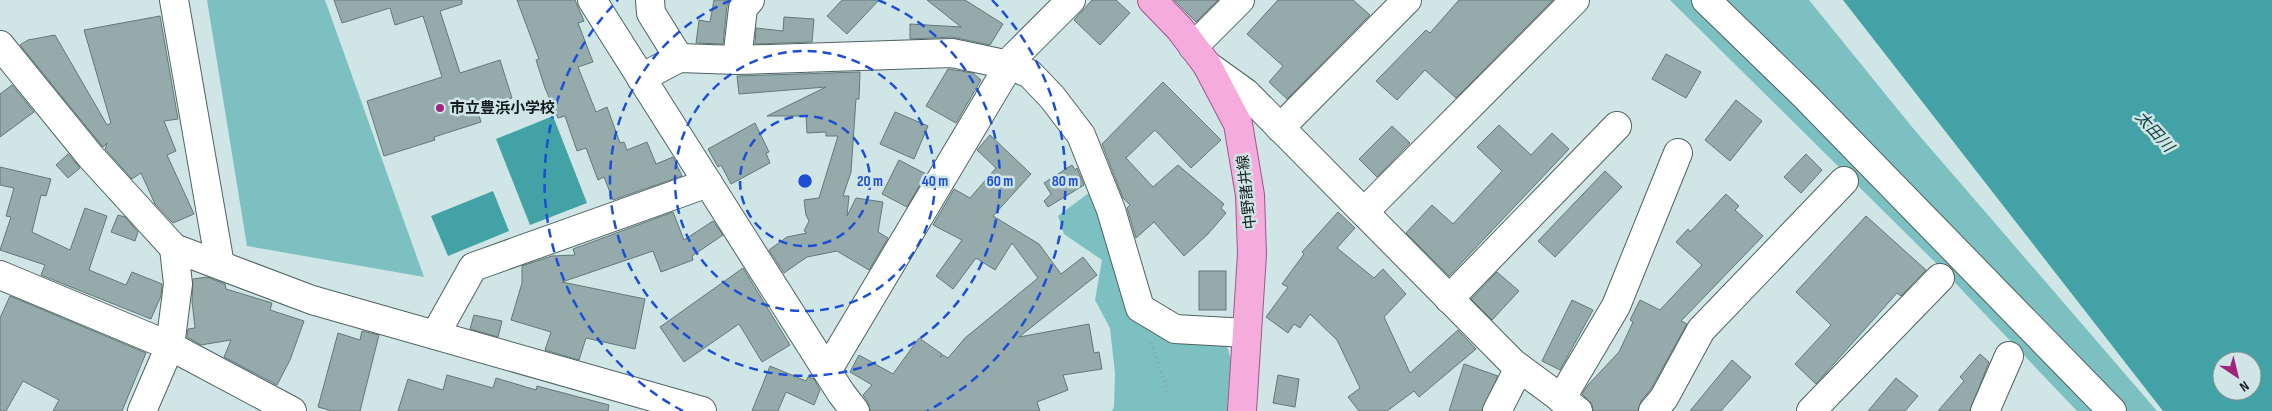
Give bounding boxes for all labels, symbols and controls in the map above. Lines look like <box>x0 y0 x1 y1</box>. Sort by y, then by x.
place label: 市立豊浜小学校 <box>450 99 555 118</box>
marker: 市立豊浜小学校 <box>434 102 446 114</box>
water label: 太田川 <box>2131 108 2178 158</box>
street label: 中野諸井線 <box>1234 154 1260 230</box>
centre of rings <box>796 172 814 190</box>
text: 20 m <box>857 172 883 191</box>
text: 40 m <box>922 172 948 191</box>
text: 60 m <box>987 172 1013 191</box>
text: 80 m <box>1052 172 1078 191</box>
north arrow <box>2212 351 2262 401</box>
text: N <box>2236 377 2252 395</box>

